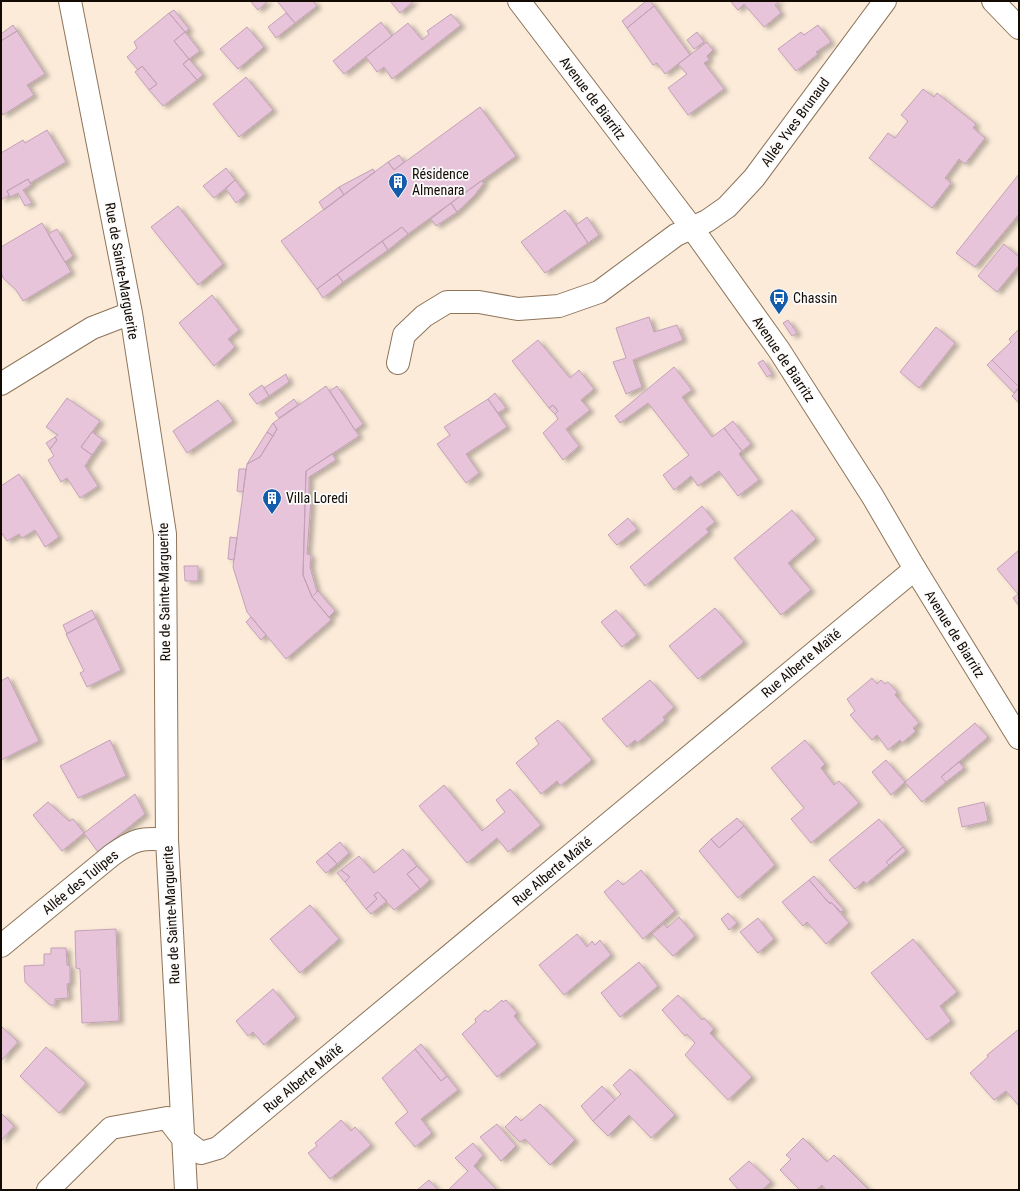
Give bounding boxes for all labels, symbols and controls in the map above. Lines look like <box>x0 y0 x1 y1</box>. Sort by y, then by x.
street label: Avenue de Biarritz <box>557 53 629 143</box>
street label: Allée Yves Brunaud <box>757 74 833 170</box>
place label: Résidence Almenara <box>412 166 469 198</box>
building icon: Résidence Almenara <box>387 171 409 199</box>
street label: Rue de Sainte-Marguerite <box>102 201 142 341</box>
bus stop icon: Chassin <box>768 287 790 315</box>
place label: Chassin <box>793 290 837 306</box>
street label: Avenue de Biarritz <box>749 313 819 405</box>
building icon: Villa Loredi <box>261 487 283 515</box>
place label: Villa Loredi <box>286 490 348 506</box>
street label: Rue de Sainte-Marguerite <box>155 522 173 661</box>
street label: Avenue de Biarritz <box>922 587 988 681</box>
street label: Rue Alberte Maïté <box>758 625 844 701</box>
street label: Rue Alberte Maïté <box>509 833 595 909</box>
street label: Rue de Sainte-Marguerite <box>159 845 183 985</box>
street label: Allée des Tulipes <box>39 846 121 918</box>
street label: Rue Alberte Maïté <box>260 1040 346 1116</box>

